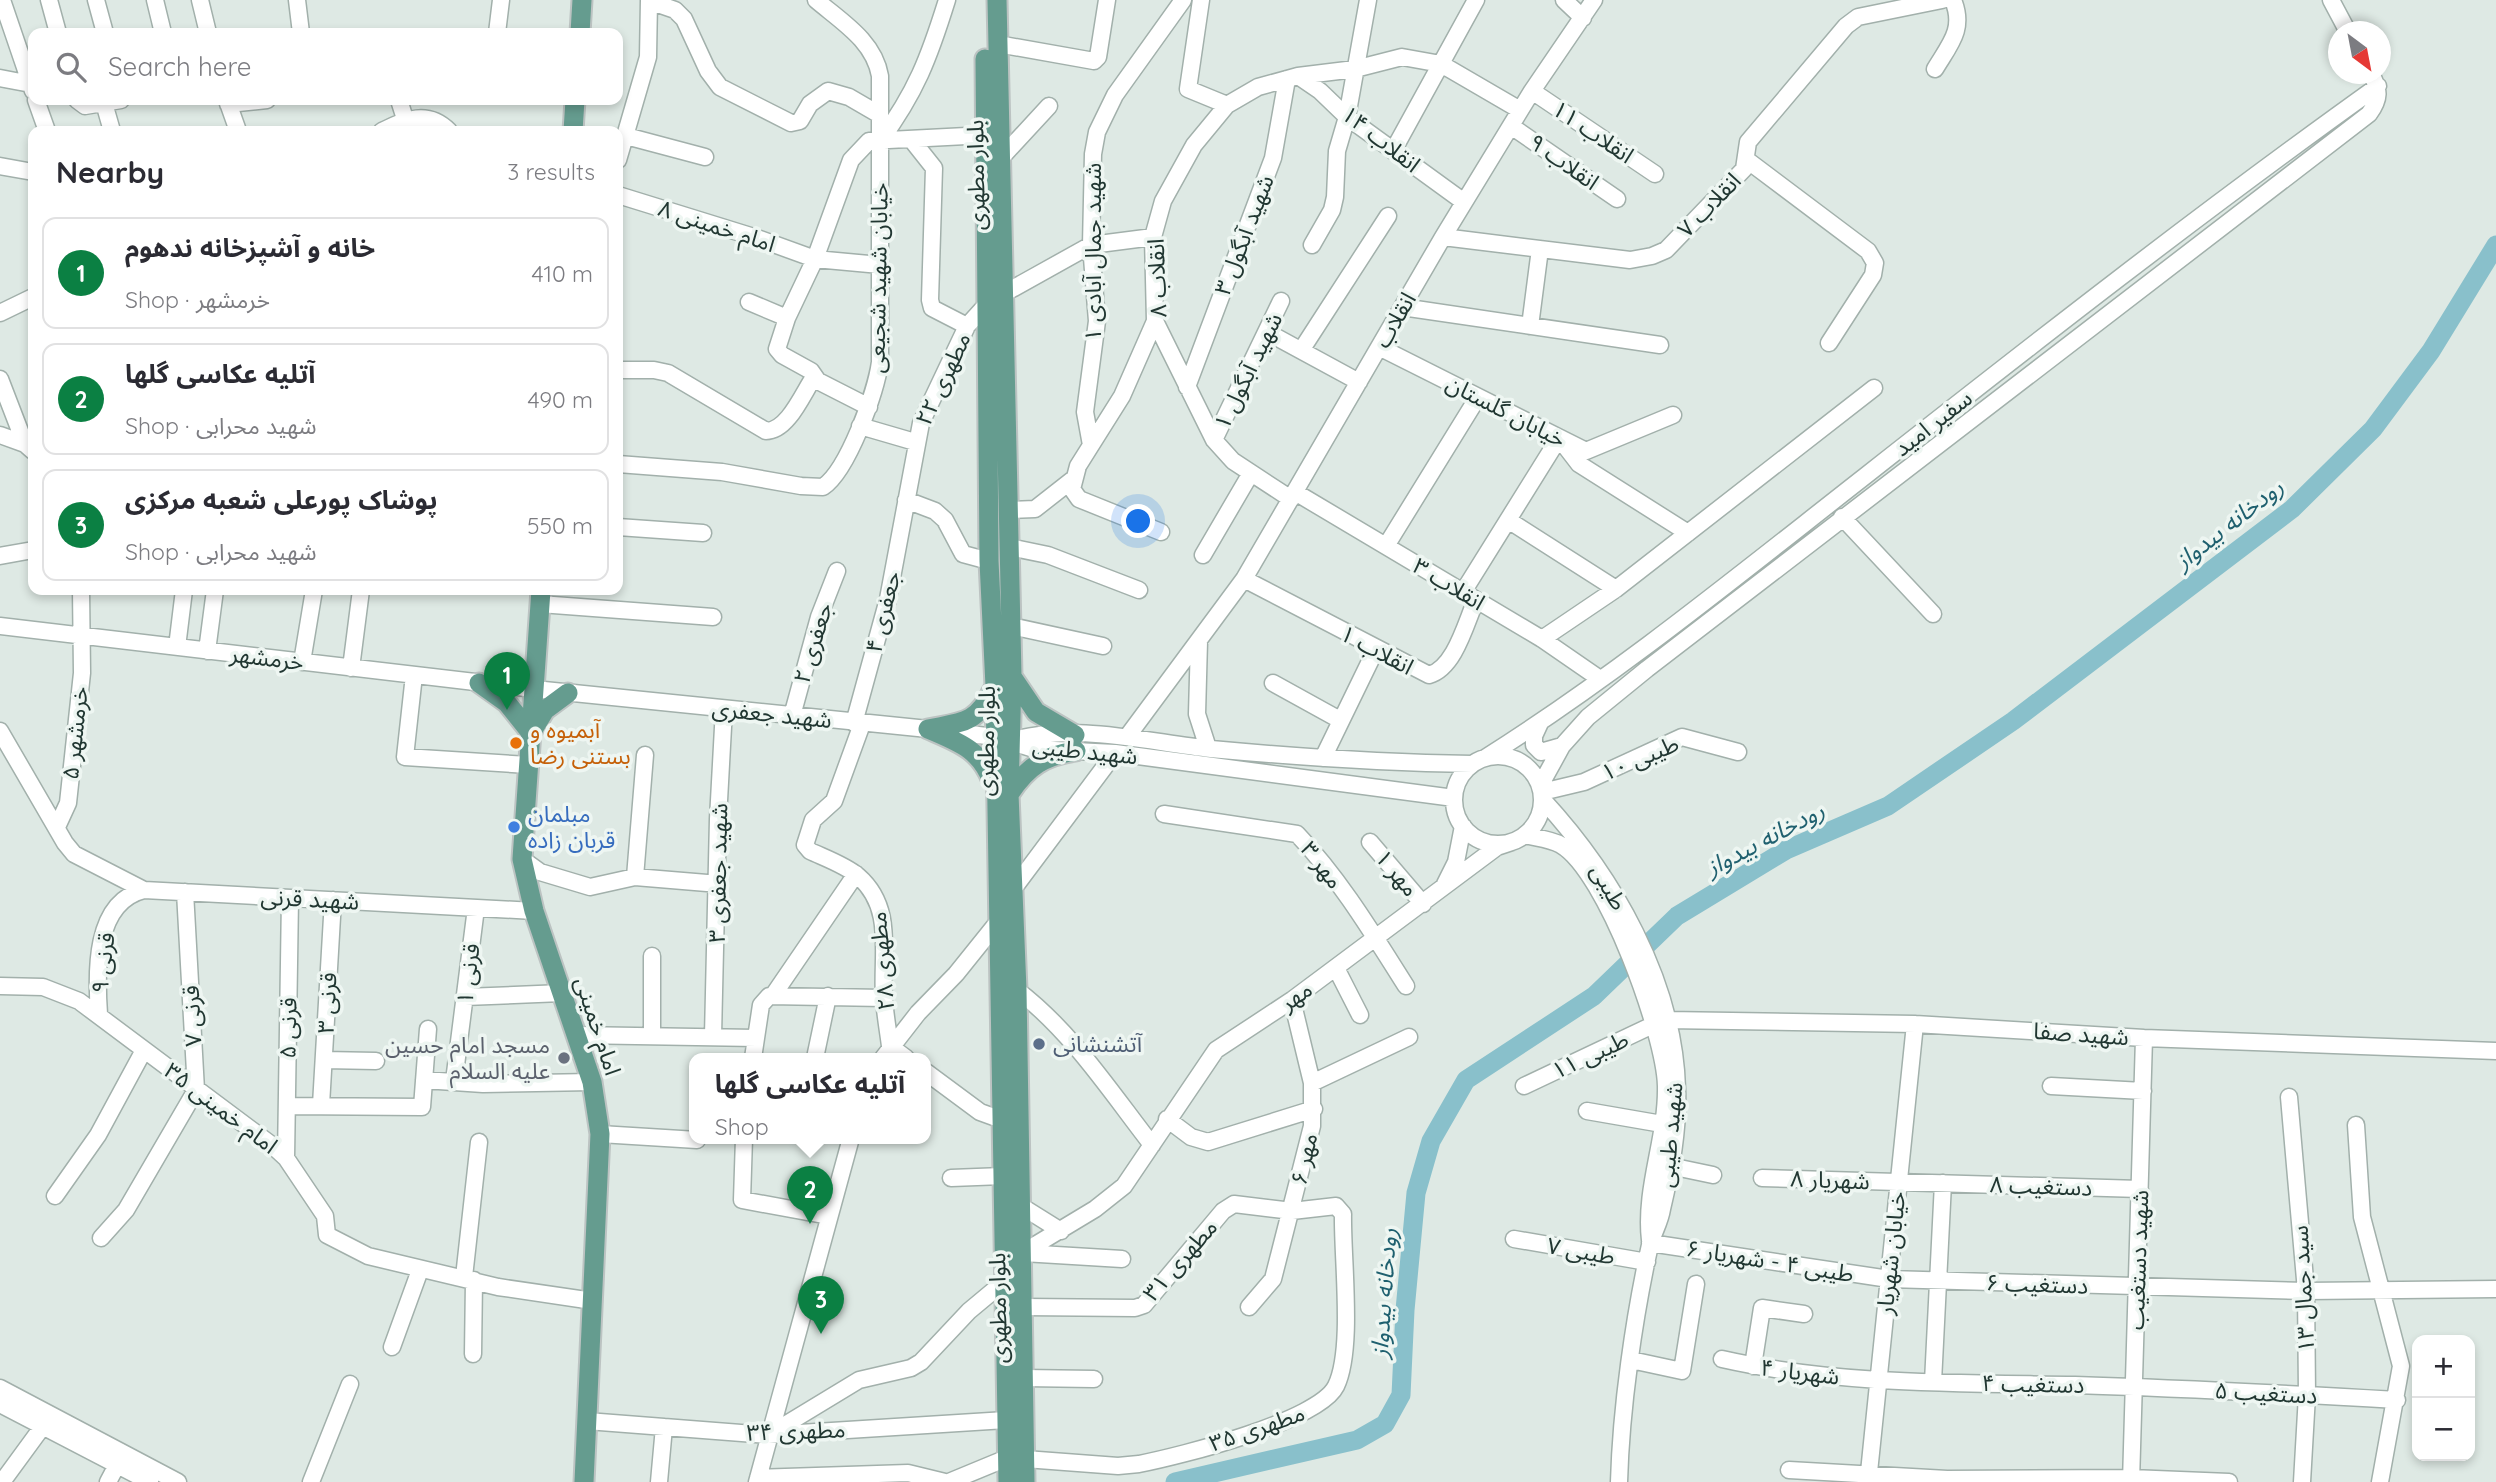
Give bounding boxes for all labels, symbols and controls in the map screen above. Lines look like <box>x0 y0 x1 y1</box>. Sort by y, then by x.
north arrow <box>2328 21 2391 84</box>
search box <box>28 28 623 105</box>
icon: search <box>52 48 90 86</box>
text: Search here <box>108 50 252 83</box>
street label: انقلاب ۱۱ <box>1547 94 1640 169</box>
street label: انقلاب ۱۴ <box>1336 99 1427 178</box>
street label: بلوار مطهری <box>960 119 991 231</box>
street label: انقلاب ۹ <box>1524 127 1605 196</box>
text: Nearby <box>56 153 164 191</box>
text: 3 results <box>507 157 595 186</box>
street label: شهید جمال آبادی ۱ <box>1078 163 1107 341</box>
street label: انقلاب ۷ <box>1671 166 1747 243</box>
street label: شهید آبگول ۳ <box>1207 171 1280 299</box>
street label: خیابان شهید شجیعی <box>861 182 894 374</box>
street label: امام خمینی ۸ <box>654 193 779 262</box>
text: خانه و آشپزخانه ندهوم <box>125 231 375 264</box>
street label: انقلاب ۸ <box>1141 238 1172 318</box>
text: 1 <box>77 259 85 288</box>
text: 410 m <box>532 259 593 288</box>
text: Shop · خرمشهر <box>125 285 270 314</box>
street label: انقلاب <box>1367 287 1422 353</box>
street label: شهید آبگول ۱ <box>1207 308 1288 434</box>
street label: مطهری ۲۲ <box>908 328 977 430</box>
text: آتلیه عکاسی گلها <box>125 357 315 390</box>
street label: خیابان گلستان <box>1441 368 1571 453</box>
street label: سفیر امید <box>1888 383 1978 462</box>
text: 2 <box>74 385 88 414</box>
text: 490 m <box>528 385 593 414</box>
text: Shop · شهید محرابی <box>125 411 317 440</box>
water label: رودخانه بیدواز <box>2166 471 2289 576</box>
text: پوشاک پورعلی شعبه مرکزی <box>125 483 438 516</box>
your location <box>1121 504 1155 538</box>
text: 3 <box>75 511 87 540</box>
text: 550 m <box>527 511 593 540</box>
text: Shop · شهید محرابی <box>125 537 317 566</box>
street label: انقلاب ۳ <box>1408 551 1491 616</box>
street label: جعفری ۴ <box>858 568 907 656</box>
street label: جعفری ۲ <box>787 599 839 687</box>
street label: انقلاب ۱ <box>1336 618 1419 681</box>
street label: خرمشهر <box>228 638 306 676</box>
pin: 1 <box>484 652 530 710</box>
street label: خرمشهر ۵ <box>55 685 94 781</box>
street label: بلوار مطهری <box>970 685 1001 797</box>
street label: شهید جعفری <box>711 693 833 734</box>
place label: آبمیوه و بستنی رضا <box>530 715 631 770</box>
street label: طیبی ۱۰ <box>1597 728 1683 787</box>
street label: شهید طیبی <box>1031 731 1139 770</box>
marker: آبمیوه و بستنی رضا <box>508 735 524 751</box>
water label: رودخانه بیدواز <box>1698 794 1829 883</box>
place label: مبلمان قربان زاده <box>528 799 615 854</box>
street label: شهید جعفری ۳ <box>702 803 733 943</box>
marker: مبلمان قربان زاده <box>506 819 522 835</box>
street label: مهر ۳ <box>1295 835 1350 894</box>
street label: مهر ۱ <box>1369 843 1425 902</box>
street label: طیبی <box>1585 858 1634 915</box>
street label: شهید قرنی <box>260 881 360 916</box>
street label: مطهری ۲۸ <box>863 910 900 1012</box>
street label: قرنی ۹ <box>84 931 121 995</box>
street label: قرنی ۱ <box>449 942 486 1006</box>
street label: قرنی ۳ <box>310 972 343 1034</box>
street label: امام خمینی <box>565 973 628 1080</box>
street label: مهر <box>1273 974 1317 1017</box>
street label: قرنی ۷ <box>175 985 208 1047</box>
street label: قرنی ۵ <box>272 997 303 1059</box>
street label: شهید صفا <box>2032 1016 2130 1051</box>
street label: طیبی ۱۱ <box>1547 1024 1633 1085</box>
place label: آتشنشانی <box>1053 1029 1143 1058</box>
place label: مسجد امام حسین علیه السلام <box>385 1030 550 1089</box>
marker: آتشنشانی <box>1031 1036 1047 1052</box>
marker: مسجد امام حسین علیه السلام <box>556 1050 572 1066</box>
popup <box>689 1053 931 1144</box>
street label: امام خمینی ۳۵ <box>156 1056 284 1163</box>
text: آتلیه عکاسی گلها <box>715 1067 905 1100</box>
street label: شهید طیبی <box>1650 1081 1689 1189</box>
text: Shop <box>715 1112 769 1141</box>
street label: مهر ۶ <box>1284 1130 1324 1188</box>
street label: شهریار ۸ <box>1790 1164 1870 1195</box>
pin: 2 <box>787 1166 833 1224</box>
street label: دستغیب ۸ <box>1989 1169 2093 1202</box>
street label: شهید دستغیب <box>2121 1189 2154 1330</box>
street label: خیابان شهریار <box>1870 1190 1911 1317</box>
street label: مطهری ۳۱ <box>1136 1213 1223 1307</box>
street label: سید جمال ۱۳ <box>2285 1225 2320 1353</box>
water label: رودخانه بیدواز <box>1363 1227 1403 1361</box>
street label: طیبی ۷ <box>1545 1230 1617 1271</box>
street label: طیبی ۴ - شهریار ۶ <box>1684 1233 1856 1288</box>
street label: بلوار مطهری <box>982 1252 1013 1364</box>
street label: دستغیب ۶ <box>1985 1267 2089 1300</box>
pin: 3 <box>798 1276 844 1334</box>
map controls <box>2412 1335 2475 1461</box>
button: + <box>2412 1335 2475 1398</box>
street label: شهریار ۴ <box>1759 1352 1841 1391</box>
street label: دستغیب ۴ <box>1981 1368 2085 1399</box>
street label: دستغیب ۵ <box>2214 1375 2318 1410</box>
street label: مطهری ۳۵ <box>1205 1398 1308 1457</box>
button: − <box>2412 1398 2475 1461</box>
street label: مطهری ۳۴ <box>746 1414 846 1447</box>

